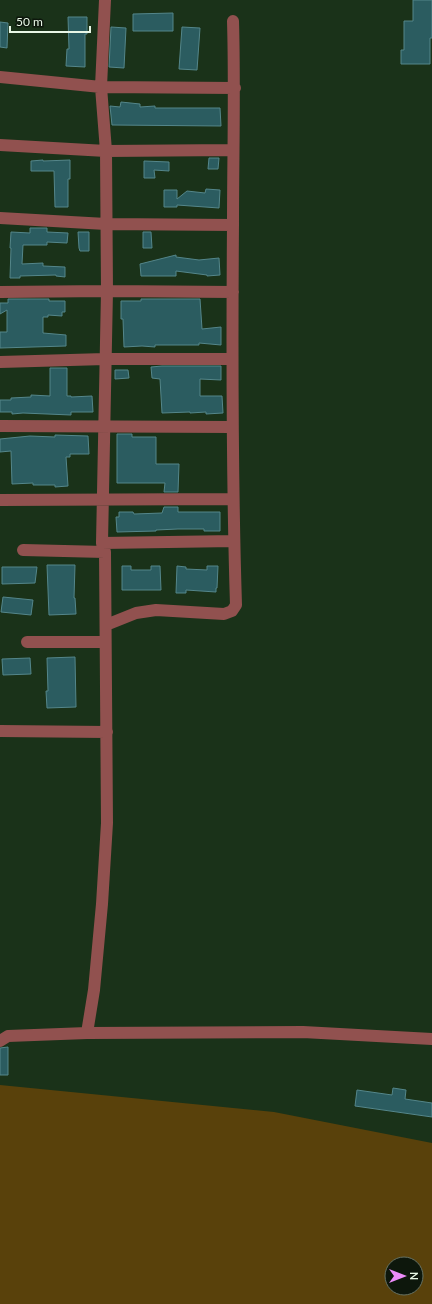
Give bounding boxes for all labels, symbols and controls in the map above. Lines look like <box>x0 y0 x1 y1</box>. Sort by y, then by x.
scale bar <box>10 8 90 34</box>
text: 50 m <box>16 14 43 29</box>
north arrow <box>384 1256 424 1296</box>
text: N <box>408 1272 421 1280</box>

